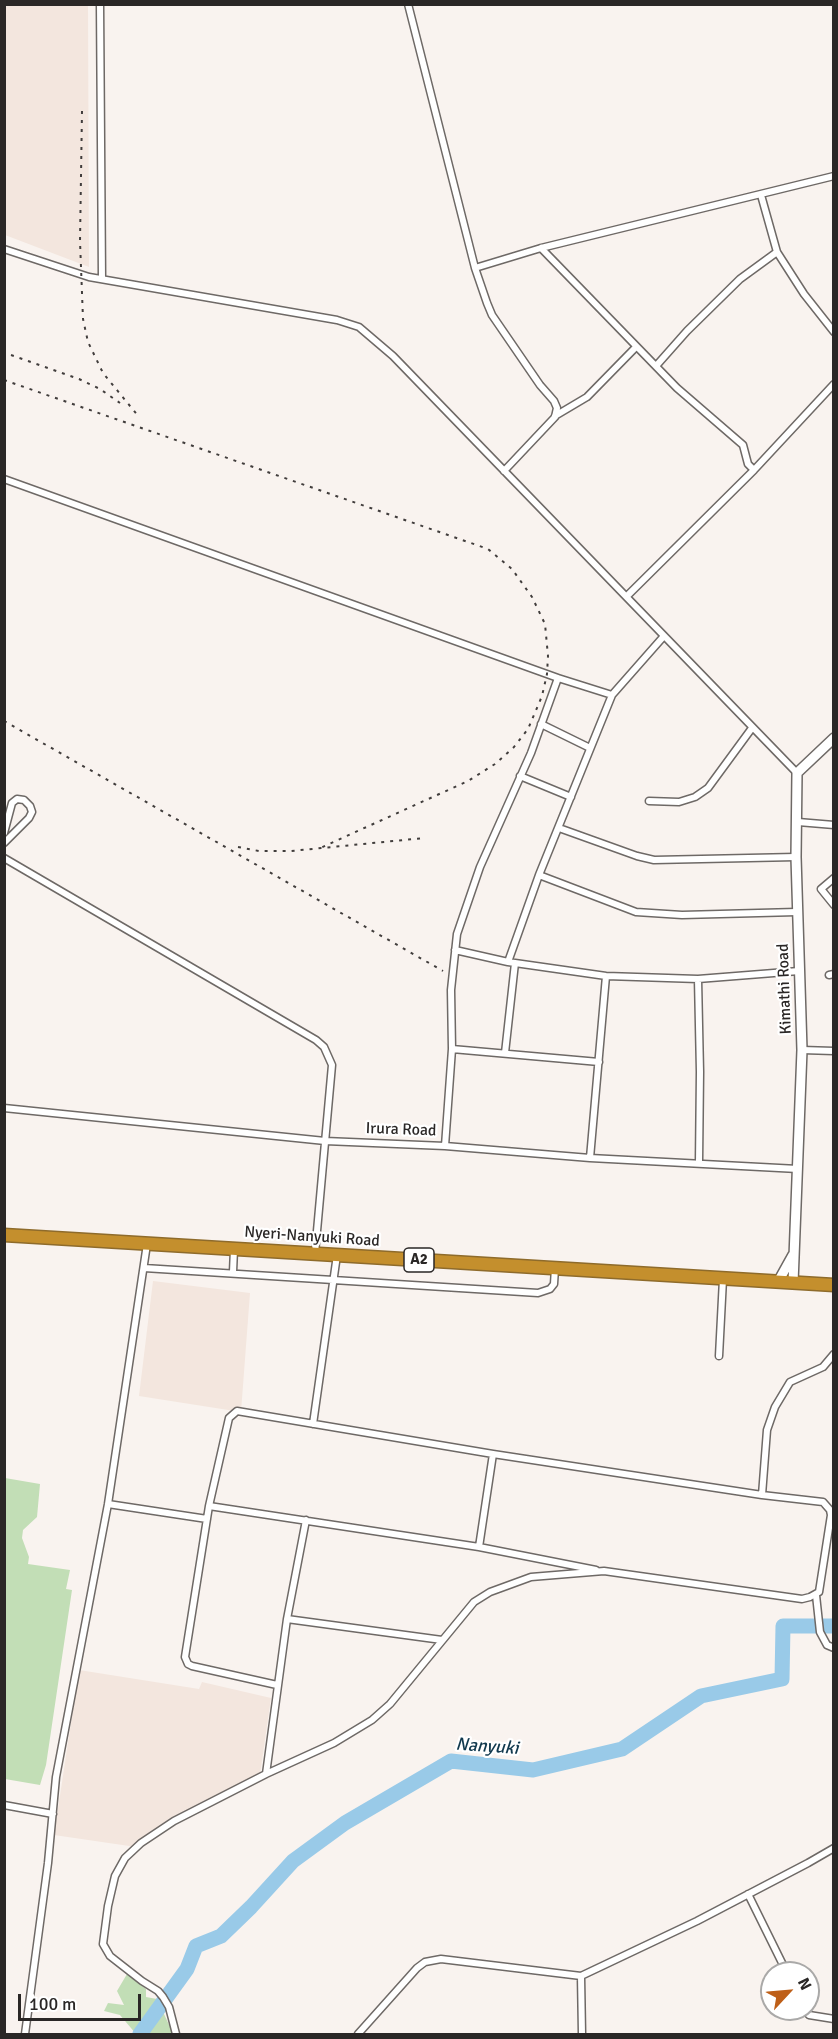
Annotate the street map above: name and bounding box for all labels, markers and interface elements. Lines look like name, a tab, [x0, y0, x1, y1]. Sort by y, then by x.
street label: Kimathi Road	[774, 943, 796, 1035]
street label: Irura Road	[365, 1119, 437, 1141]
street label: Nyeri-Nanyuki Road	[244, 1223, 380, 1251]
road number: A2	[404, 1248, 434, 1272]
water label: Nanyuki	[455, 1734, 519, 1760]
north arrow	[760, 1961, 820, 2021]
text: N	[793, 1975, 816, 1993]
scale bar	[21, 1982, 144, 2020]
text: 100 m	[29, 1993, 76, 2015]

